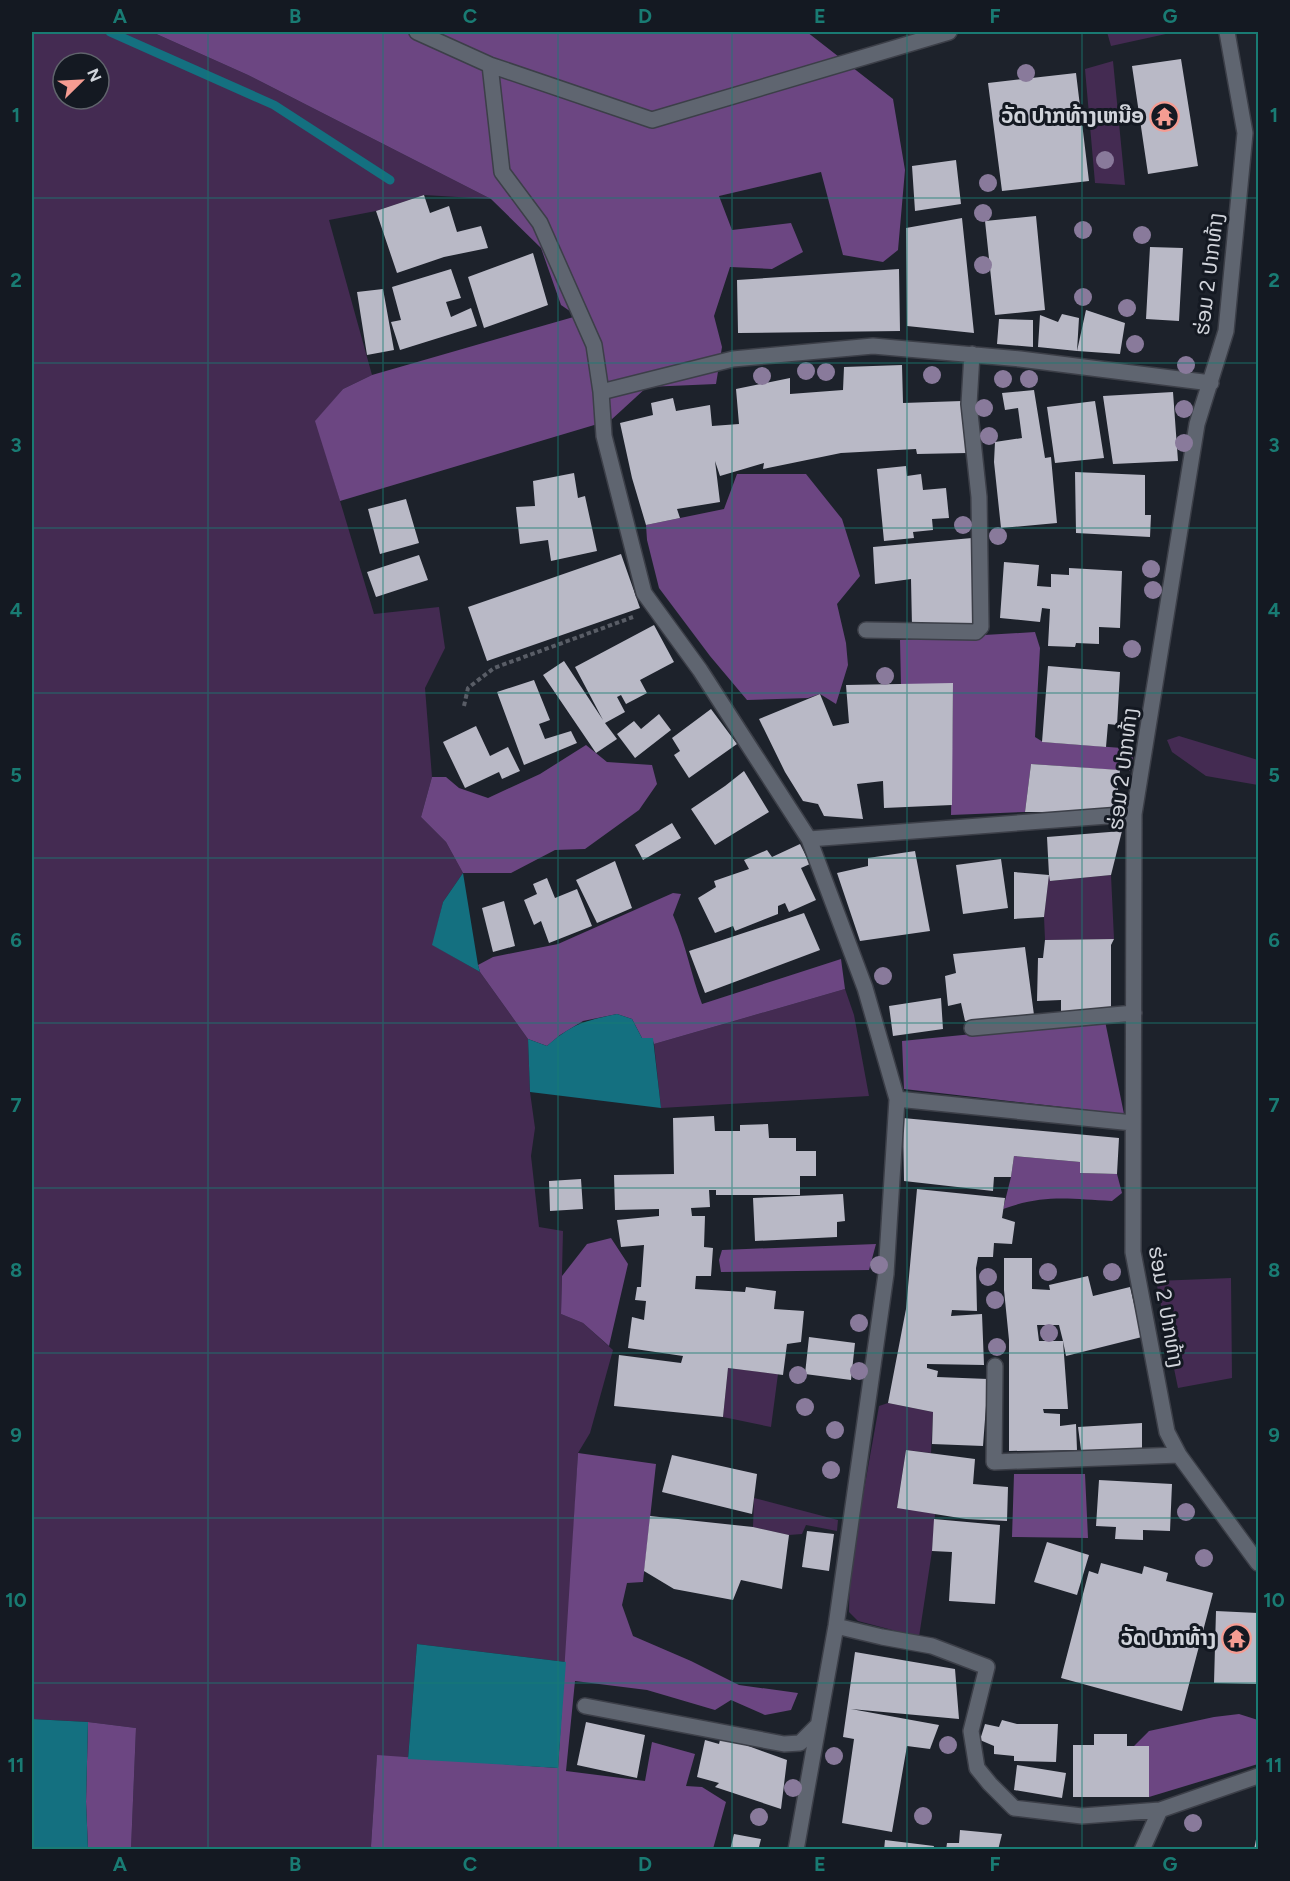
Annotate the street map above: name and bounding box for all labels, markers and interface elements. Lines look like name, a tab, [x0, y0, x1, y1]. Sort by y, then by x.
text: A	[113, 4, 128, 28]
text: B	[289, 4, 301, 28]
text: C	[463, 4, 477, 28]
text: D	[638, 4, 652, 28]
text: E	[814, 4, 826, 28]
text: F	[989, 4, 1001, 28]
text: G	[1163, 4, 1178, 28]
north arrow	[51, 51, 111, 111]
text: N	[83, 66, 105, 85]
temple icon: ວັດ ປາກທ້າງເຫນືອ	[1149, 100, 1181, 132]
text: 1	[12, 103, 20, 127]
place label: ວັດ ປາກທ້າງເຫນືອ	[1001, 103, 1144, 128]
text: 1	[1270, 103, 1278, 127]
street label: ຮ່ອມ 2 ປາກທ້າງ	[1189, 211, 1228, 337]
text: 2	[10, 268, 22, 292]
text: 2	[1268, 268, 1280, 292]
text: 3	[10, 433, 22, 457]
text: 3	[1268, 433, 1280, 457]
text: 4	[10, 598, 23, 622]
text: 4	[1268, 598, 1281, 622]
street label: ຮ່ອມ 2 ປາກທ້າງ	[1103, 706, 1142, 832]
text: 5	[10, 763, 22, 787]
text: 5	[1268, 763, 1280, 787]
text: 6	[10, 928, 22, 952]
text: 6	[1268, 928, 1280, 952]
text: 7	[10, 1093, 22, 1117]
text: 7	[1268, 1093, 1280, 1117]
street label: ຮ່ອມ 2 ປາກທ້າງ	[1143, 1244, 1190, 1370]
text: 8	[10, 1258, 22, 1282]
text: 8	[1268, 1258, 1280, 1282]
text: 9	[10, 1423, 22, 1447]
text: 9	[1268, 1423, 1280, 1447]
text: 10	[5, 1588, 27, 1612]
text: 10	[1263, 1588, 1285, 1612]
temple icon: ວັດ ປາກທ້າງ	[1221, 1622, 1253, 1654]
place label: ວັດ ປາກທ້າງ	[1121, 1625, 1216, 1650]
text: 11	[8, 1753, 24, 1777]
text: 11	[1266, 1753, 1282, 1777]
text: A	[113, 1852, 128, 1876]
text: B	[289, 1852, 301, 1876]
text: C	[463, 1852, 477, 1876]
text: D	[638, 1852, 652, 1876]
text: E	[814, 1852, 826, 1876]
text: F	[989, 1852, 1001, 1876]
text: G	[1163, 1852, 1178, 1876]

